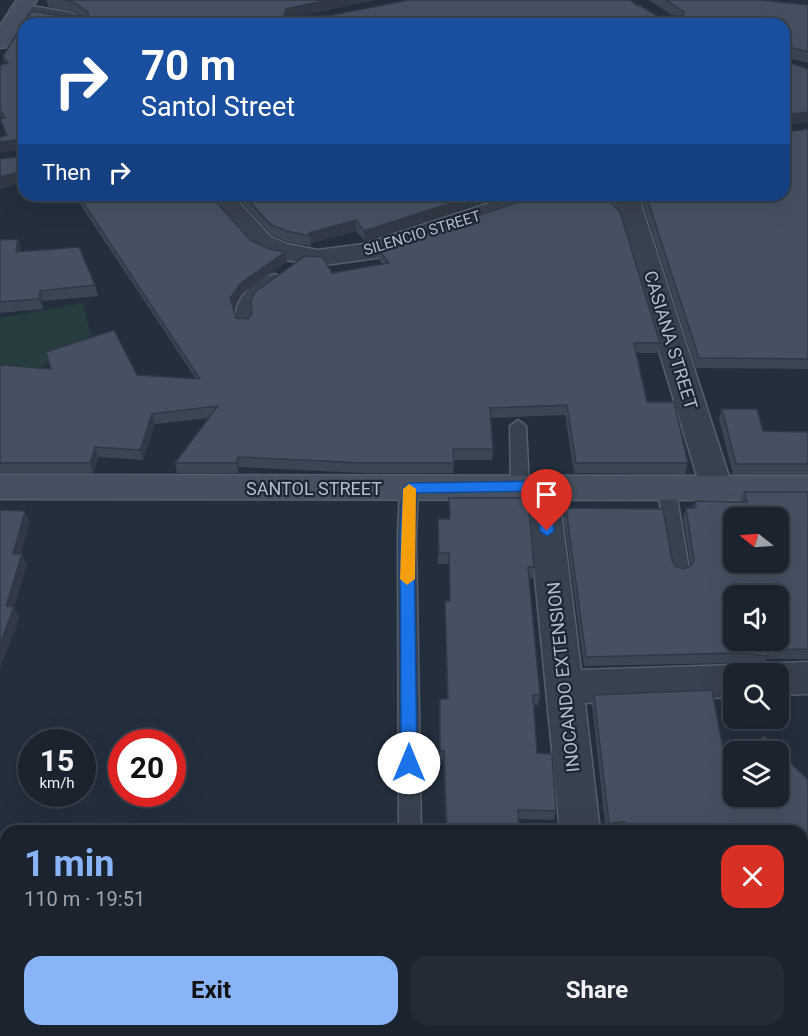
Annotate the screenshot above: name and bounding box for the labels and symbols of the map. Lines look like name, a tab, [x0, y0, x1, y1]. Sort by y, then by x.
street label: SILENCIO STREET	[361, 207, 483, 259]
street label: CASIANA STREET	[640, 268, 702, 412]
pin	[521, 469, 572, 531]
street label: SANTOL STREET	[246, 478, 382, 499]
north arrow	[723, 507, 789, 573]
street label: INOCANDO EXTENSION	[543, 581, 583, 773]
speed limit sign: 20	[108, 729, 186, 807]
position arrow	[377, 731, 441, 795]

